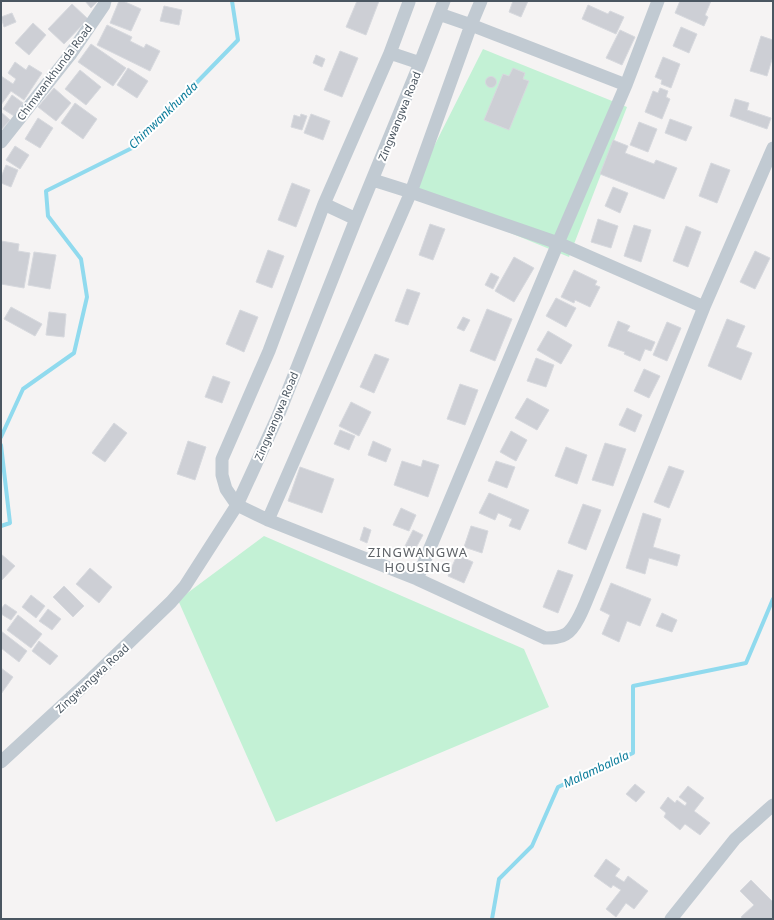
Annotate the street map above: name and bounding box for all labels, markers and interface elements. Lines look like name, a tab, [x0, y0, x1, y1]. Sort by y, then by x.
street label: Chimwankhunda Road	[13, 21, 95, 123]
street label: Zingwangwa Road	[374, 69, 424, 163]
water label: Chimwankhunda	[125, 77, 202, 153]
street label: Zingwangwa Road	[250, 369, 302, 463]
district label: ZINGWANGWA HOUSING	[368, 543, 468, 576]
street label: Zingwangwa Road	[52, 640, 132, 716]
water label: Malambalala	[560, 746, 632, 792]

